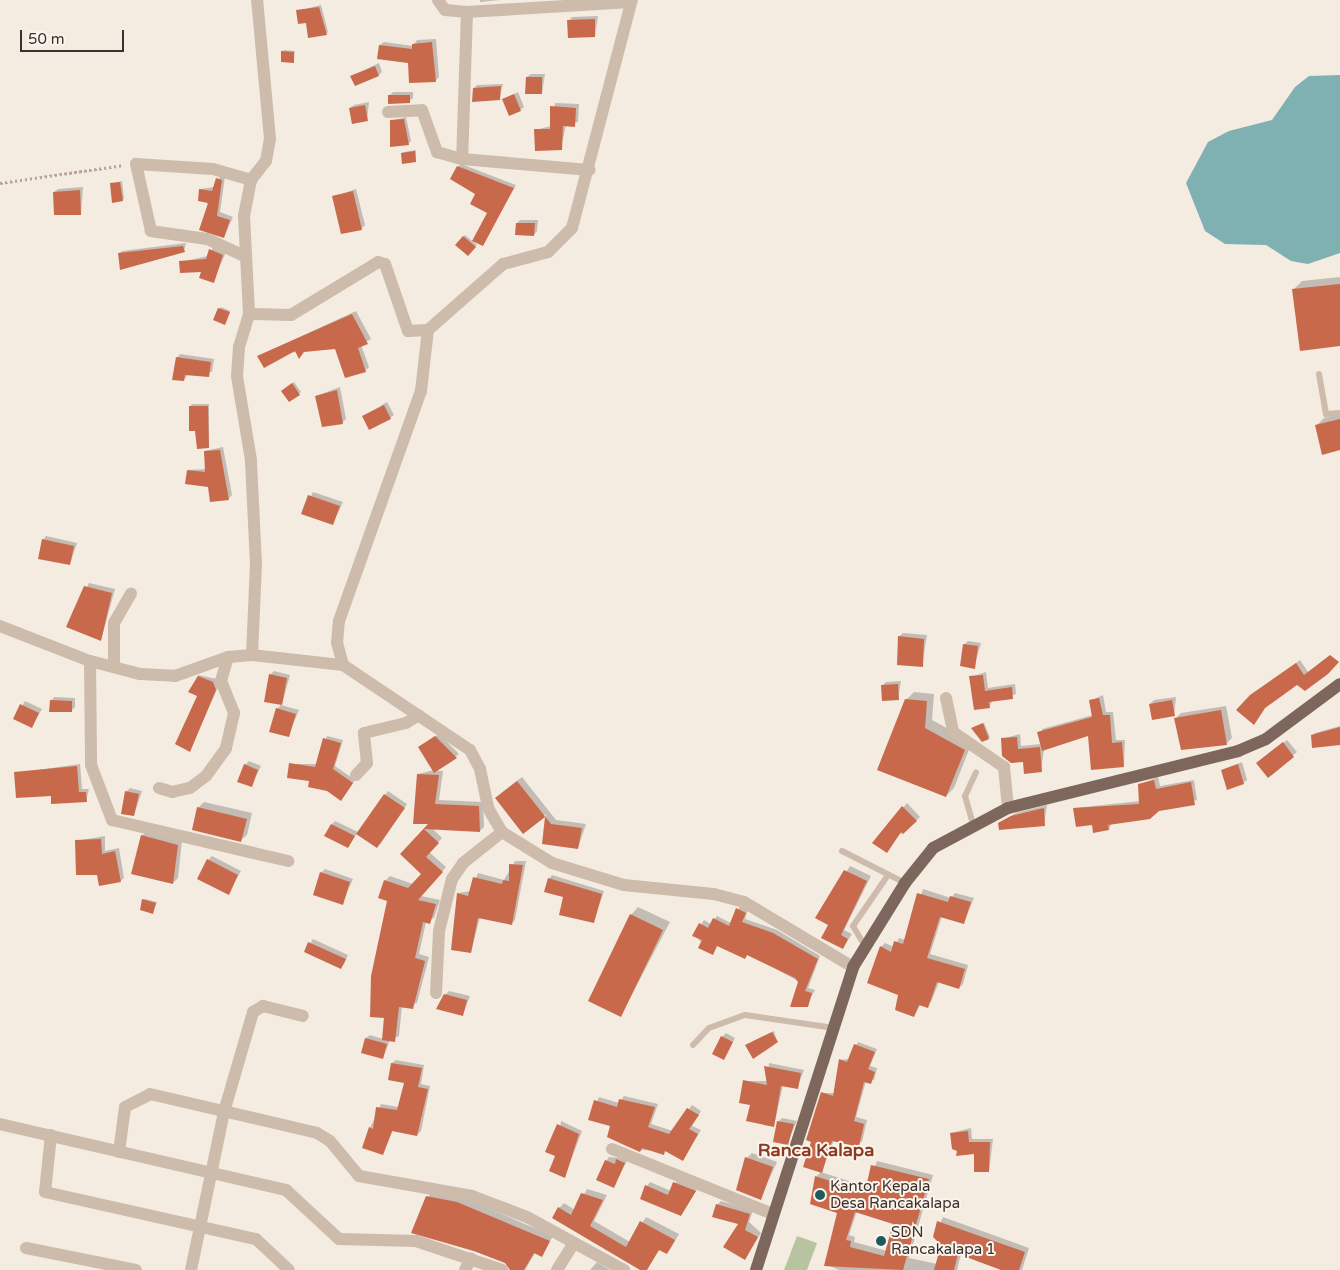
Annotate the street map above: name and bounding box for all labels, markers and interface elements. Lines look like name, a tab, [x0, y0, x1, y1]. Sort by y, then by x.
scale bar	[22, 20, 126, 52]
text: 50 m	[28, 30, 65, 48]
district label: Ranca Kalapa	[758, 1139, 874, 1161]
place label: Kantor Kepala Desa Rancakalapa	[830, 1177, 960, 1212]
marker: Kantor Kepala Desa Rancakalapa	[814, 1189, 826, 1201]
place label: SDN Rancakalapa 1	[891, 1223, 996, 1258]
marker: SDN Rancakalapa 1	[875, 1235, 887, 1247]

